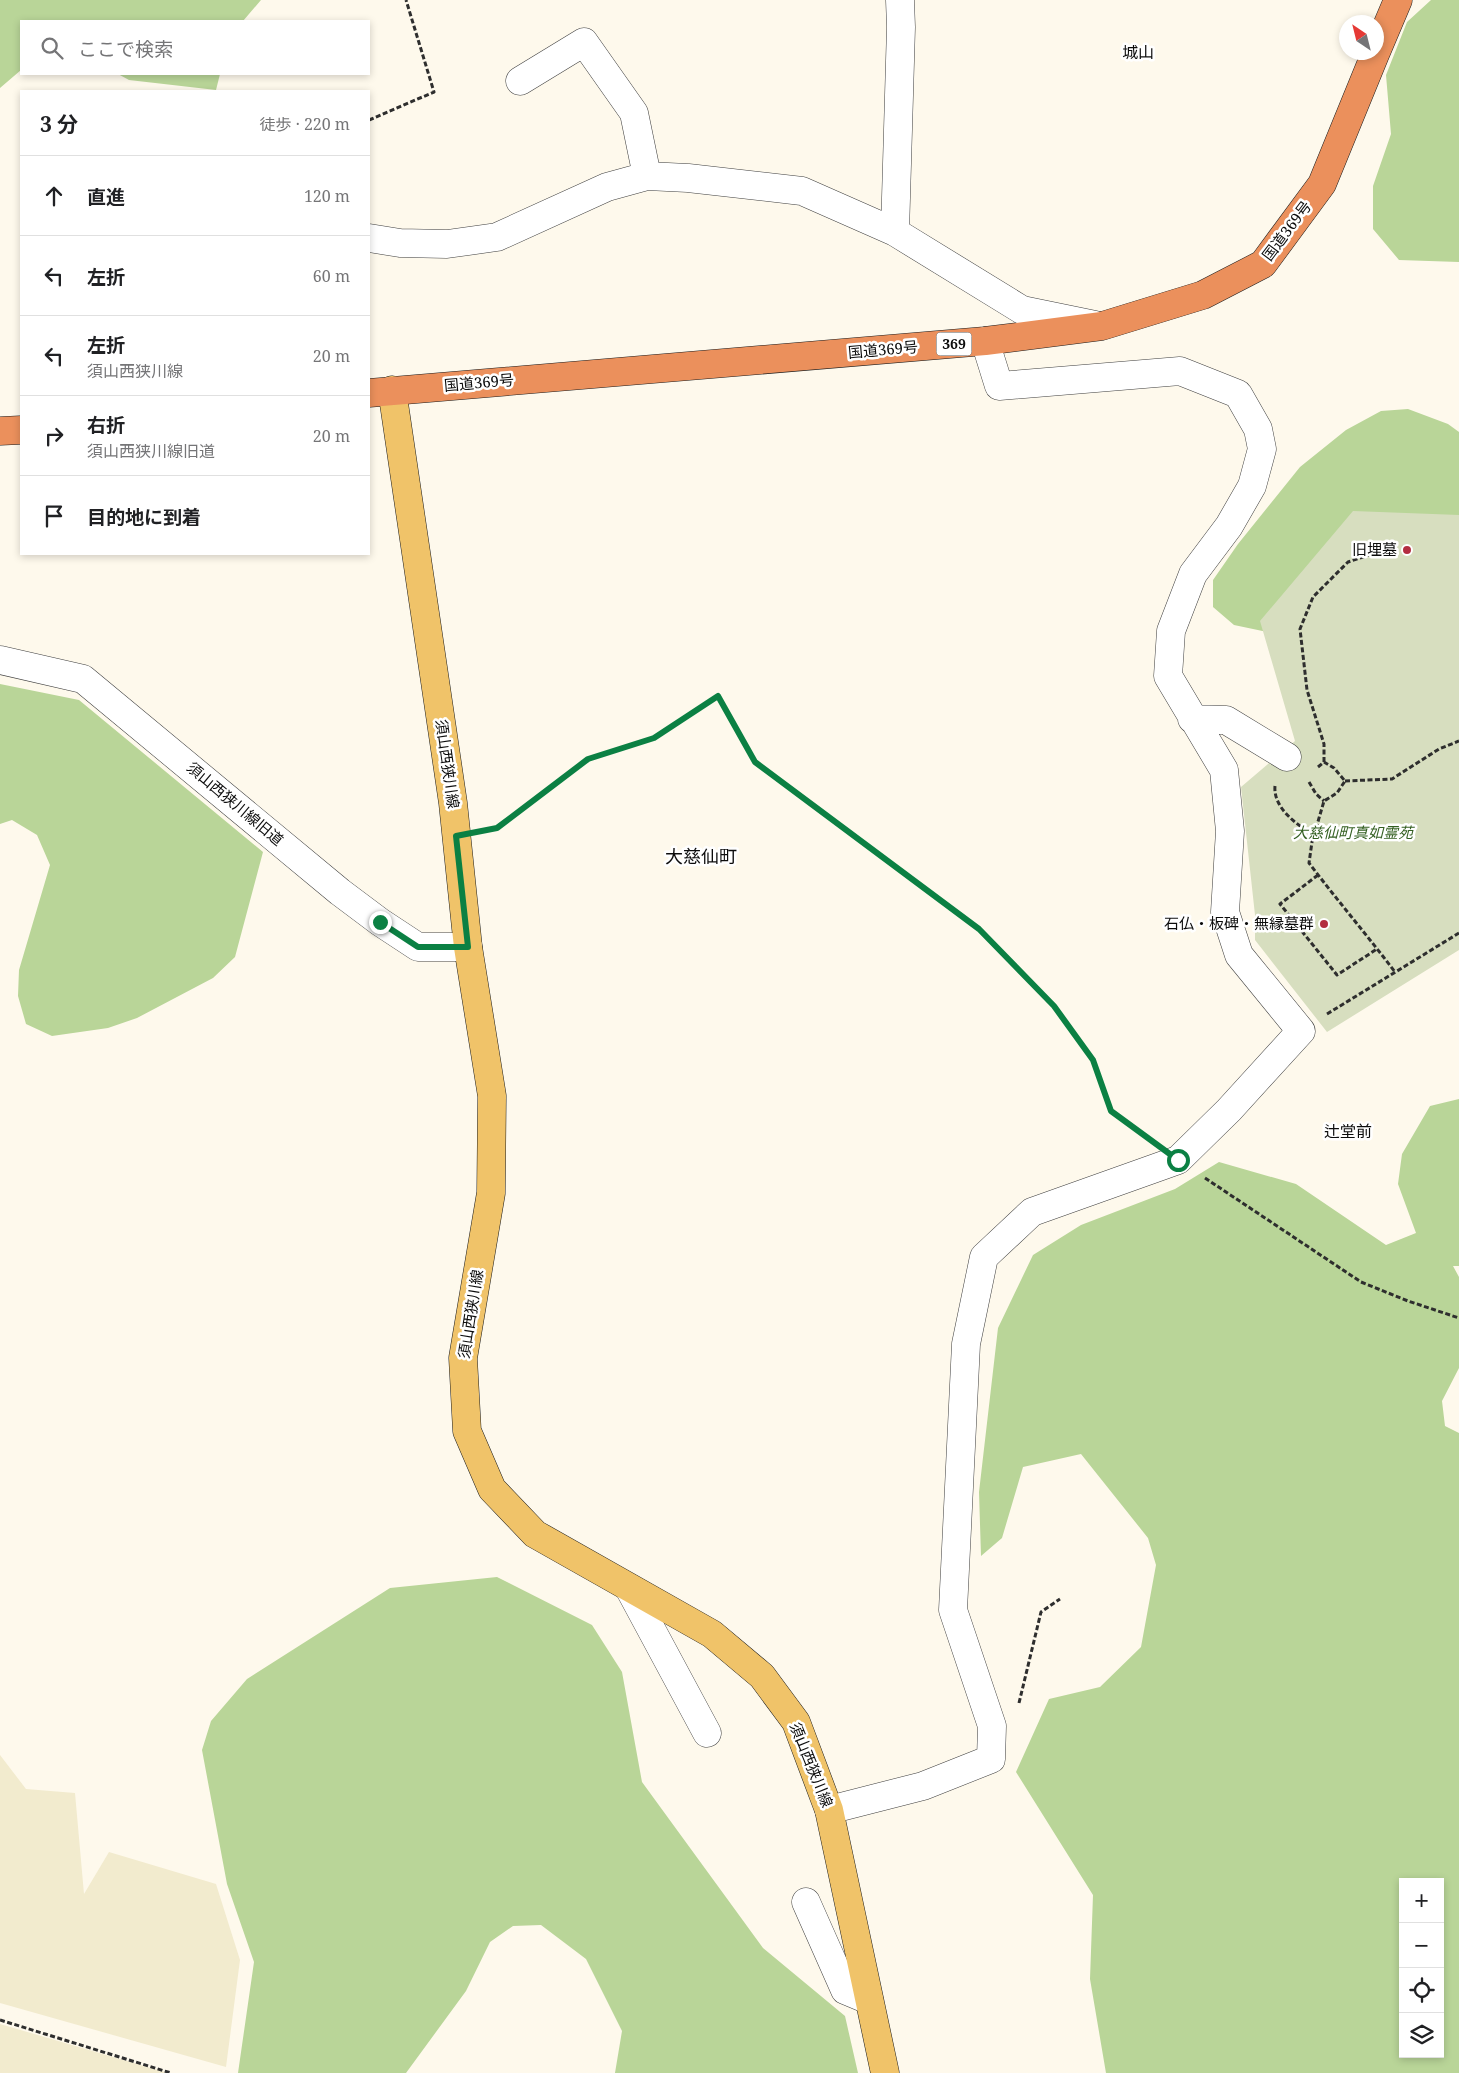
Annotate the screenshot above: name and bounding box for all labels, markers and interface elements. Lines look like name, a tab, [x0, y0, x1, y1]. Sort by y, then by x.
north arrow	[1339, 15, 1384, 60]
search box	[20, 20, 370, 75]
icon: search	[38, 34, 66, 62]
text: ここで検索	[78, 36, 173, 62]
district label: 城山	[1122, 41, 1154, 63]
text: 3 分	[40, 110, 78, 138]
text: 徒歩 · 220 m	[260, 113, 350, 135]
icon: ahead	[40, 182, 68, 210]
text: 直進	[87, 184, 125, 210]
text: 120 m	[304, 185, 350, 207]
street label: 国道369号	[1257, 196, 1315, 264]
icon: left	[40, 262, 68, 290]
text: 左折	[87, 264, 125, 290]
text: 60 m	[313, 265, 350, 287]
text: 左折	[87, 332, 125, 358]
road number: 369	[936, 332, 972, 356]
street label: 国道369号	[847, 336, 919, 362]
icon: left	[40, 342, 68, 370]
text: 20 m	[313, 345, 350, 367]
text: 須山西狭川線	[87, 360, 183, 382]
street label: 国道369号	[443, 369, 515, 395]
text: 右折	[87, 412, 125, 438]
icon: right	[40, 422, 68, 450]
text: 20 m	[313, 425, 350, 447]
text: 須山西狭川線旧道	[87, 440, 215, 462]
icon: arrive	[40, 502, 68, 530]
text: 目的地に到着	[87, 504, 201, 530]
place label: 旧埋墓	[1352, 539, 1397, 559]
marker: 旧埋墓	[1401, 544, 1413, 556]
street label: 須山西狭川線	[432, 718, 464, 810]
street label: 須山西狭川線旧道	[183, 757, 288, 849]
park label: 大慈仙町真如霊苑	[1293, 822, 1415, 842]
district label: 大慈仙町	[665, 844, 737, 868]
route end	[369, 911, 392, 934]
place label: 石仏・板碑・無縁墓群	[1164, 913, 1314, 933]
marker: 石仏・板碑・無縁墓群	[1318, 918, 1330, 930]
district label: 辻堂前	[1324, 1120, 1372, 1142]
route start	[1167, 1149, 1190, 1172]
street label: 須山西狭川線	[453, 1268, 487, 1360]
street label: 須山西狭川線	[786, 1719, 838, 1810]
map controls	[1399, 1878, 1444, 2058]
button: +	[1399, 1878, 1444, 1923]
button: −	[1399, 1923, 1444, 1968]
button: locate	[1399, 1968, 1444, 2013]
button: layers	[1399, 2013, 1444, 2058]

